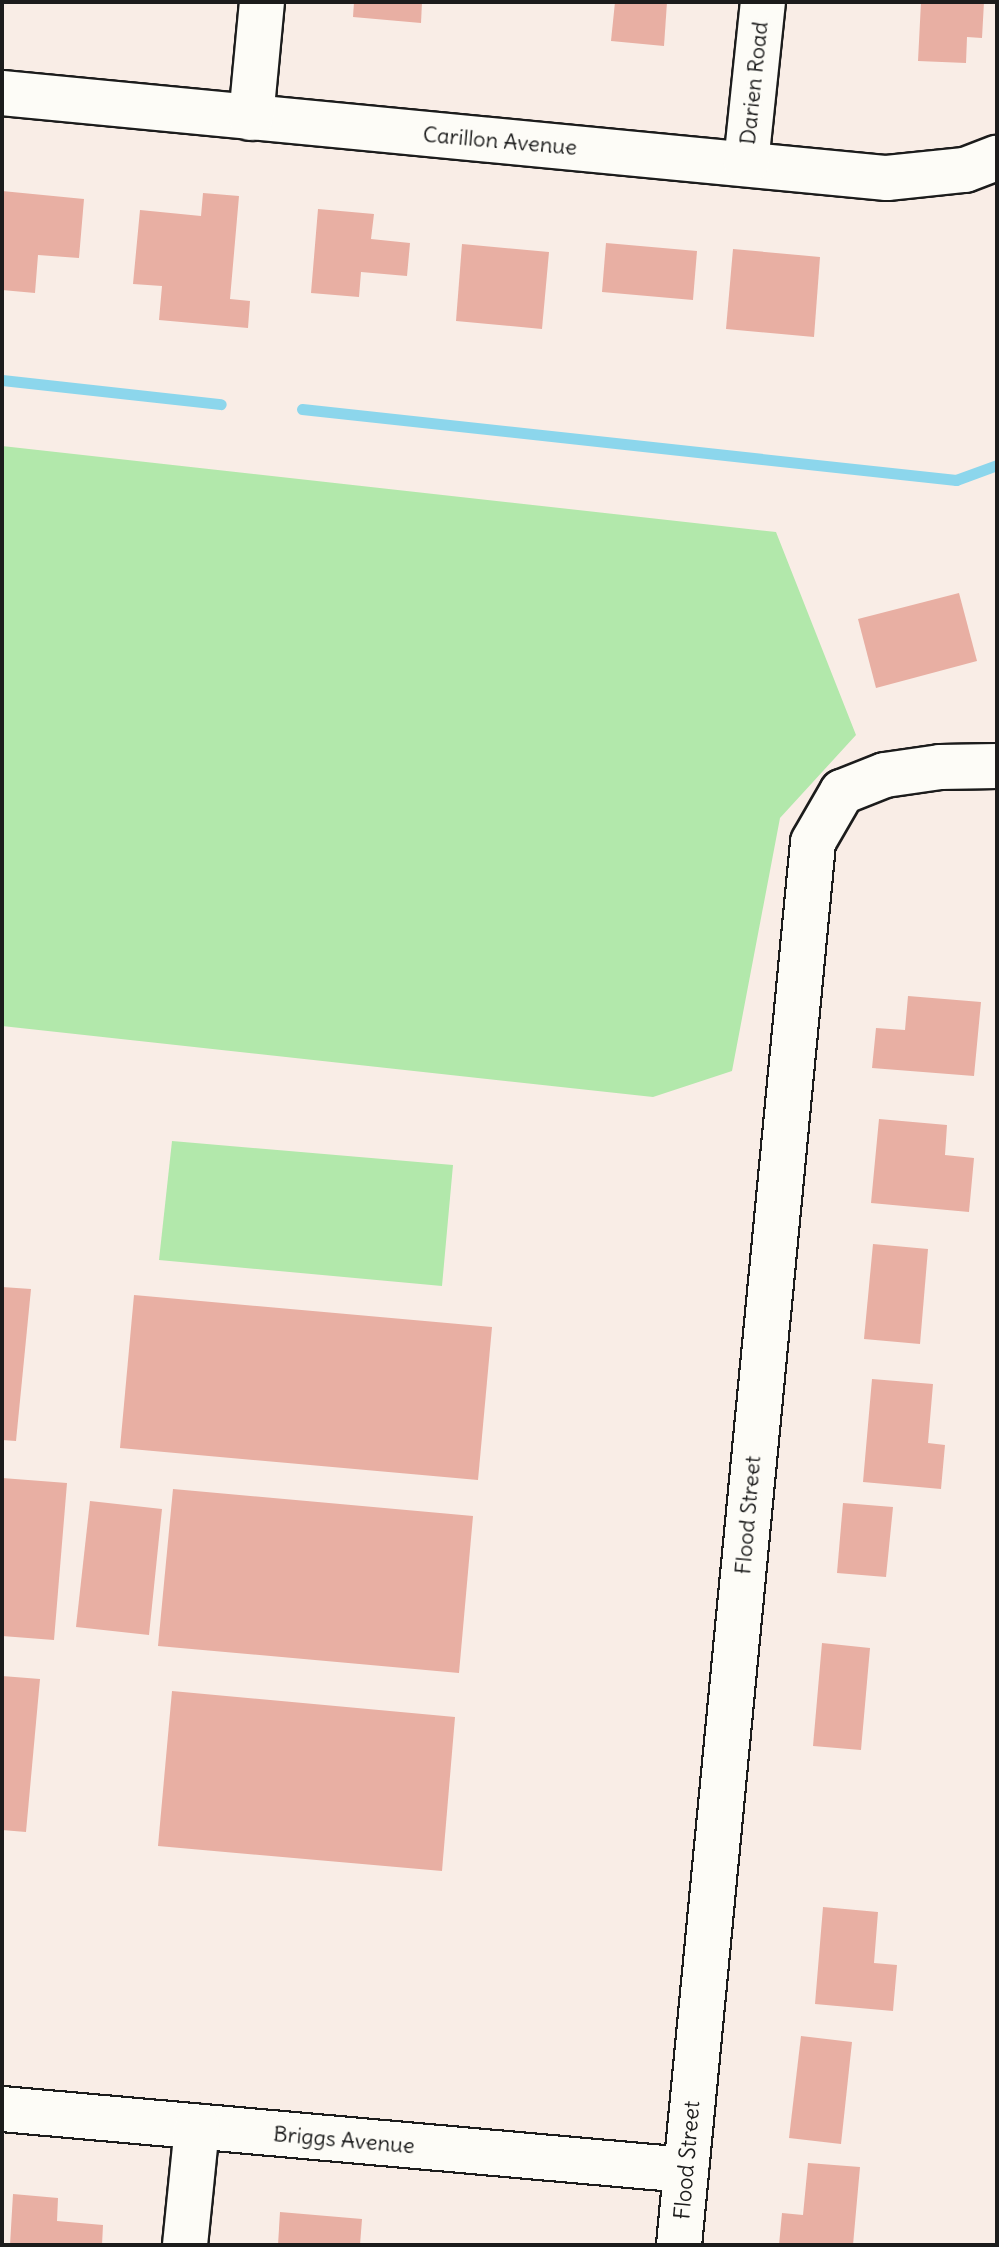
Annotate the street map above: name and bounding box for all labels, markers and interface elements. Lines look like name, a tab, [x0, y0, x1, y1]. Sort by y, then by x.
street label: Darien Road	[734, 20, 774, 146]
street label: Carillon Avenue	[422, 121, 578, 161]
street label: Flood Street	[730, 1455, 766, 1575]
street label: Flood Street	[669, 2100, 705, 2220]
street label: Briggs Avenue	[272, 2121, 416, 2159]

